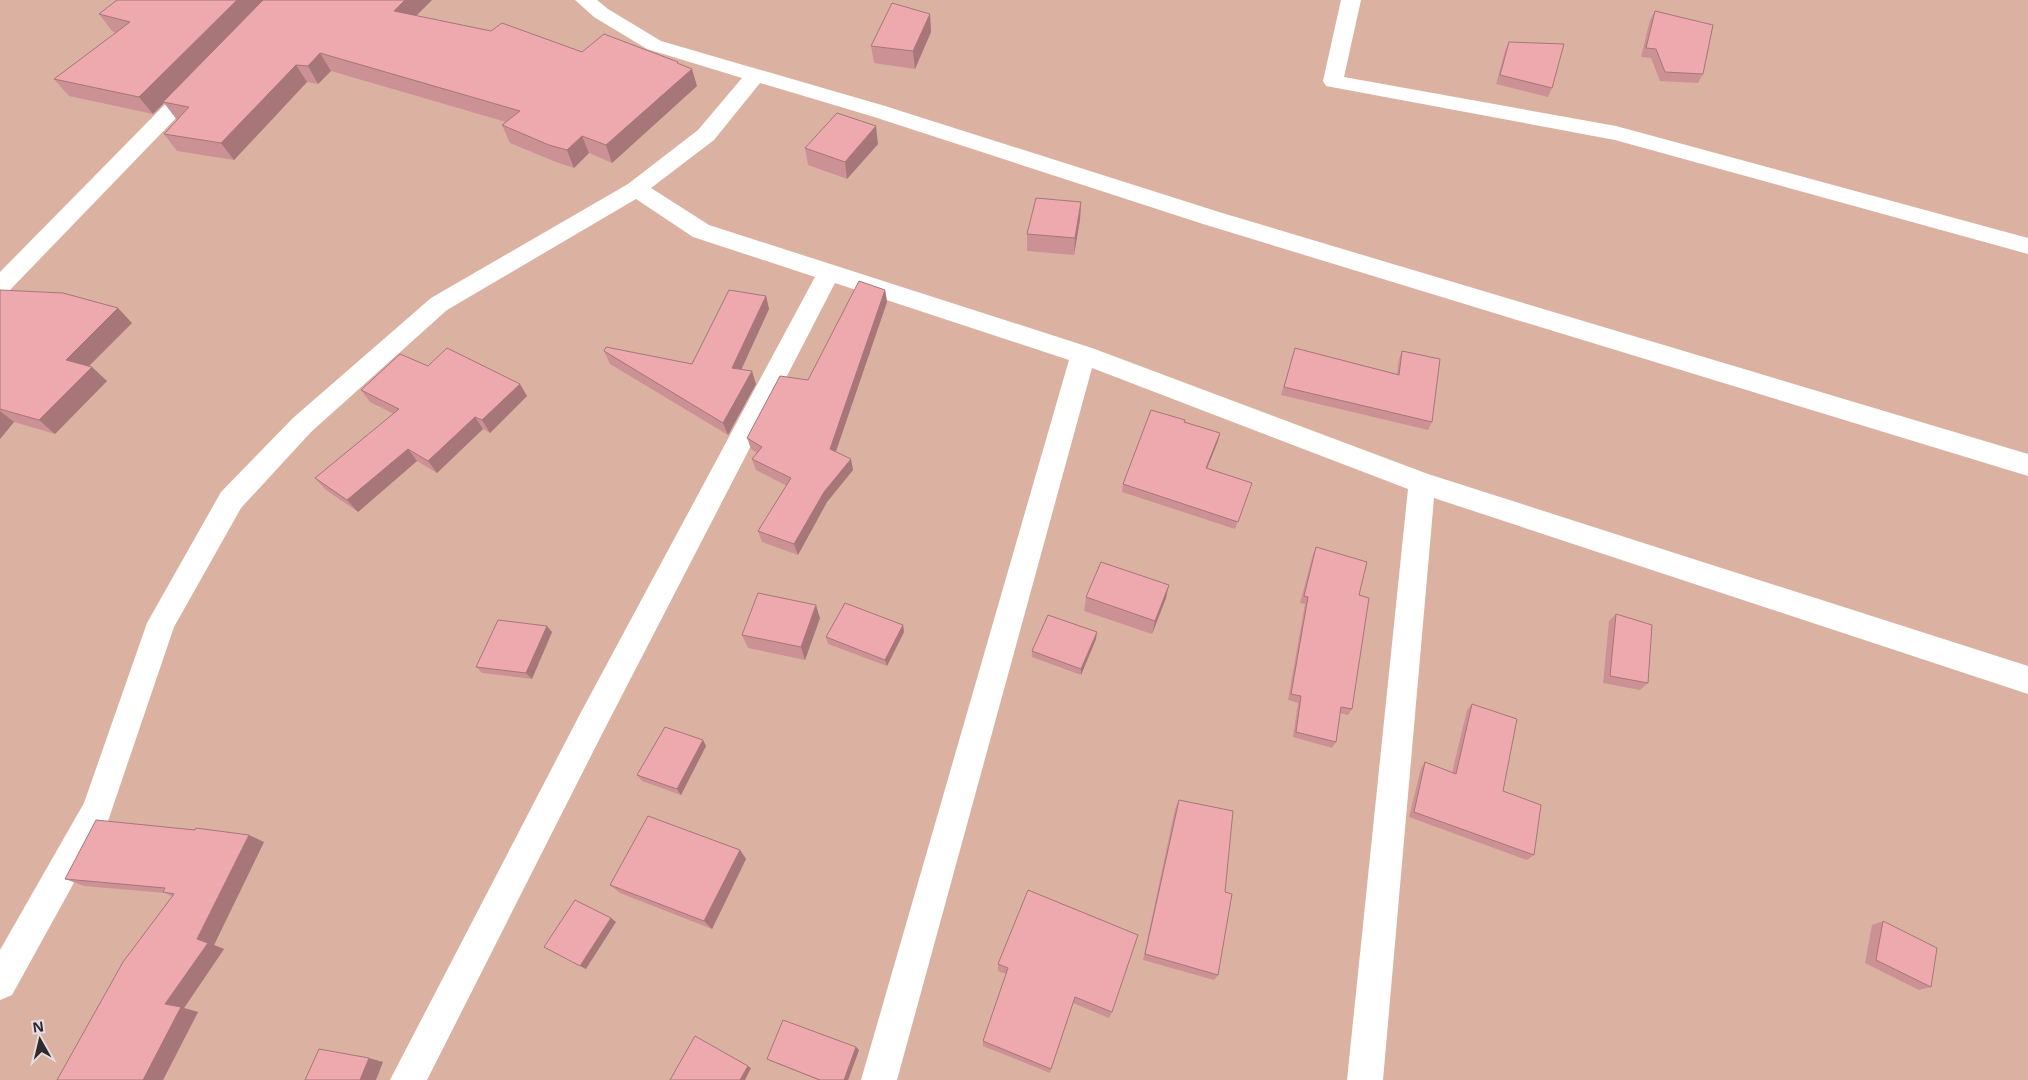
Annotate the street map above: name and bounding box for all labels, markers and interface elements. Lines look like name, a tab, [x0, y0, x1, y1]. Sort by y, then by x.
north arrow	[15, 1015, 65, 1065]
text: N	[31, 1016, 45, 1037]

